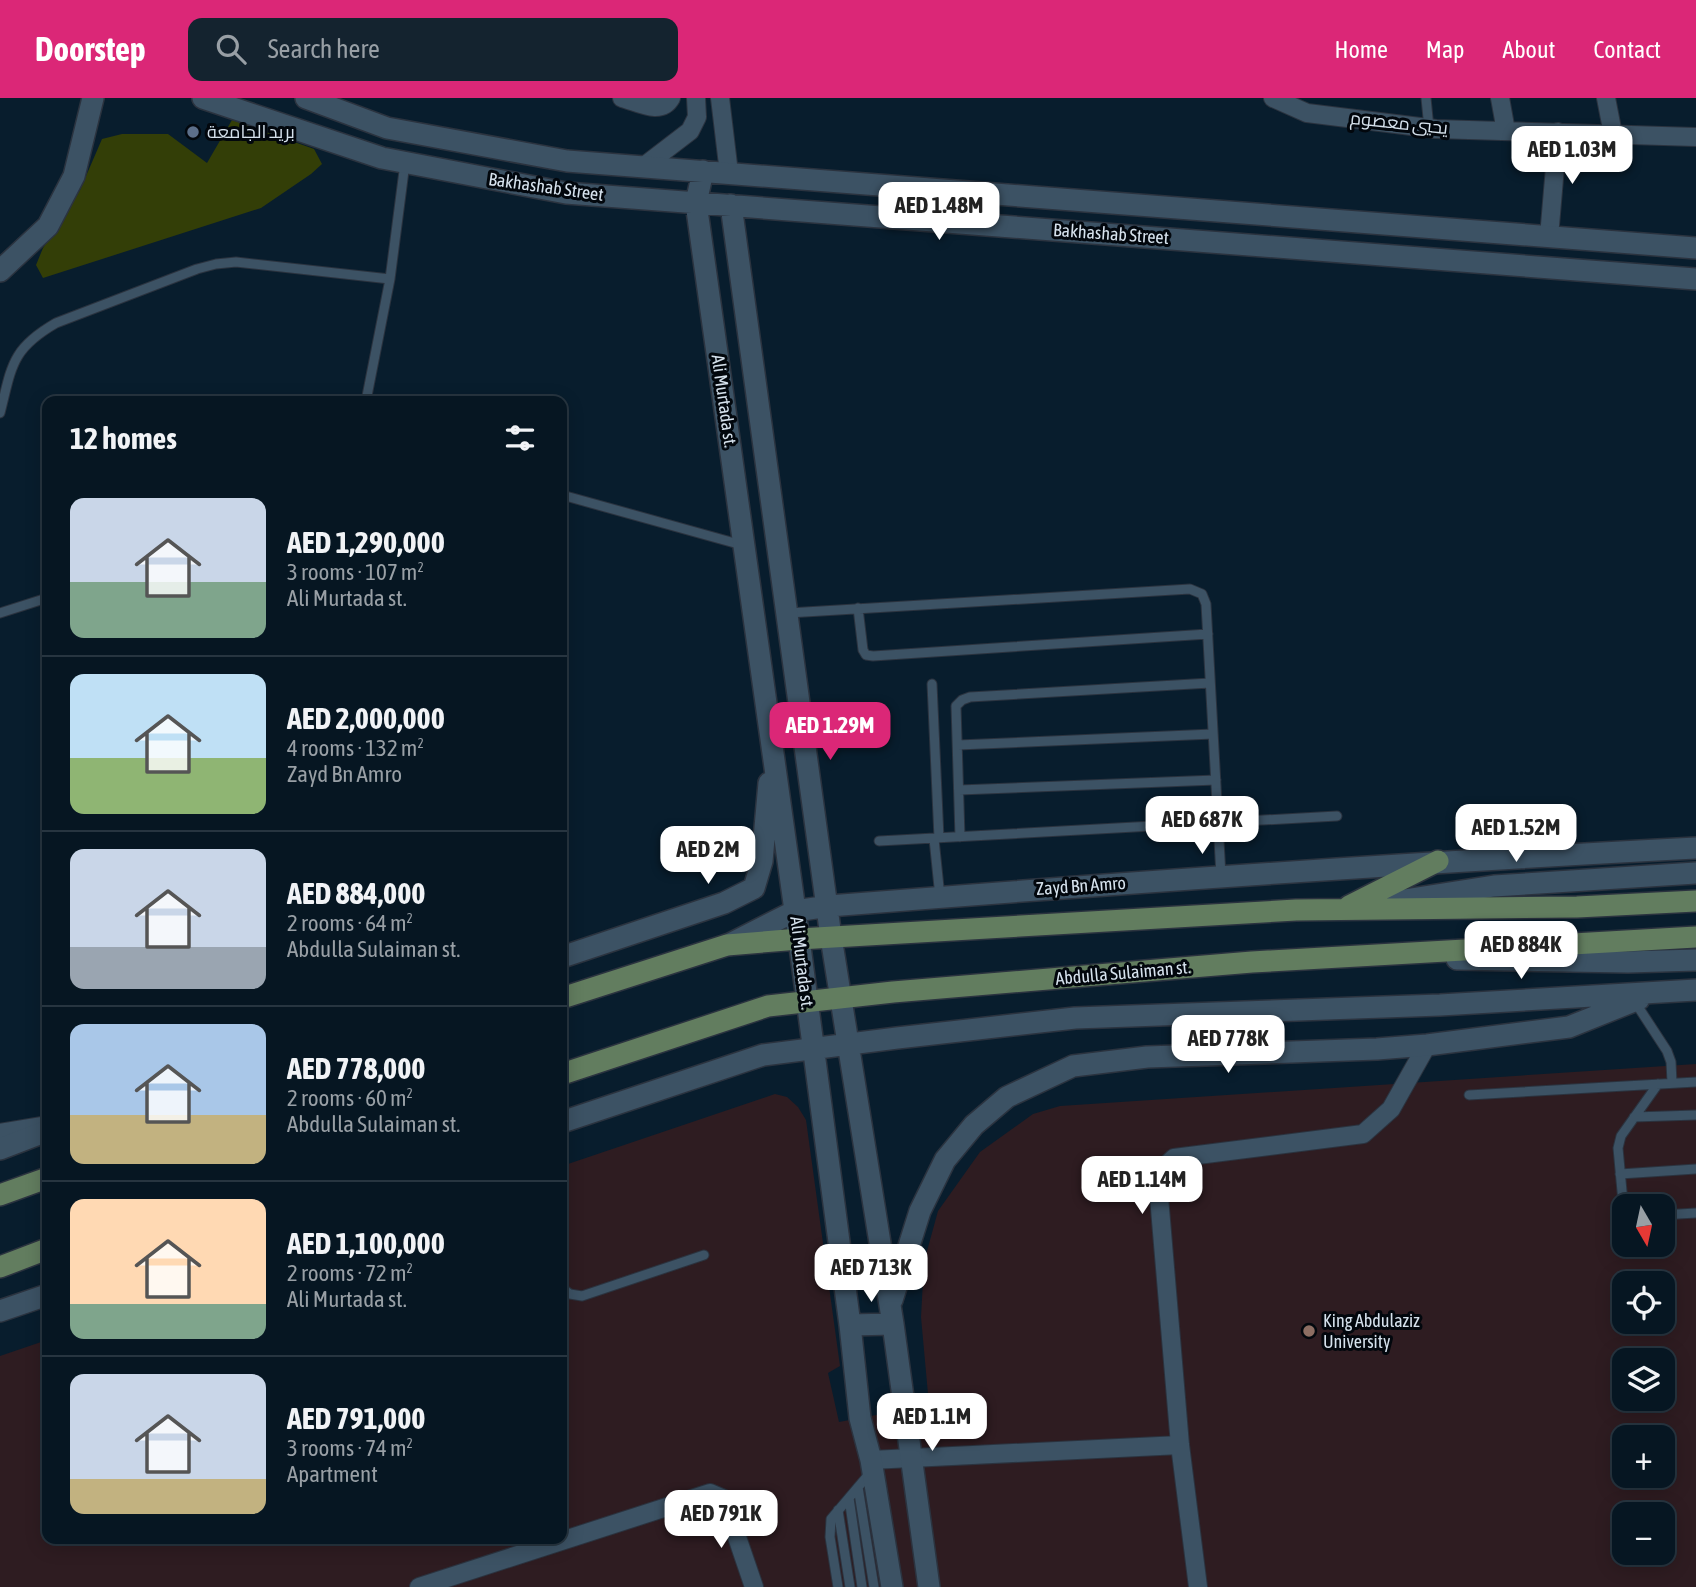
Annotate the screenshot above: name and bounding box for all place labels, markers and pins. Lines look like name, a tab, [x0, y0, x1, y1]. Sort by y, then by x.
place label: بريد الجامعة	[207, 121, 295, 143]
marker: بريد الجامعة	[185, 124, 201, 140]
pin: AED 1.03M	[1492, 126, 1652, 186]
pin: AED 1.48M	[859, 183, 1019, 242]
pin: AED 1.29M	[750, 702, 910, 762]
pin: AED 687K	[1130, 796, 1274, 856]
pin: AED 1.52M	[1436, 804, 1596, 864]
pin: AED 2M	[651, 826, 765, 886]
pin: AED 884K	[1449, 922, 1593, 981]
pin: AED 778K	[1156, 1016, 1300, 1075]
pin: AED 1.14M	[1062, 1156, 1222, 1216]
pin: AED 713K	[799, 1244, 943, 1304]
place label: King Abdulaziz University	[1323, 1310, 1420, 1352]
marker: King Abdulaziz University	[1301, 1323, 1317, 1339]
pin: AED 1.1M	[860, 1394, 1004, 1453]
pin: AED 791K	[649, 1490, 793, 1550]

